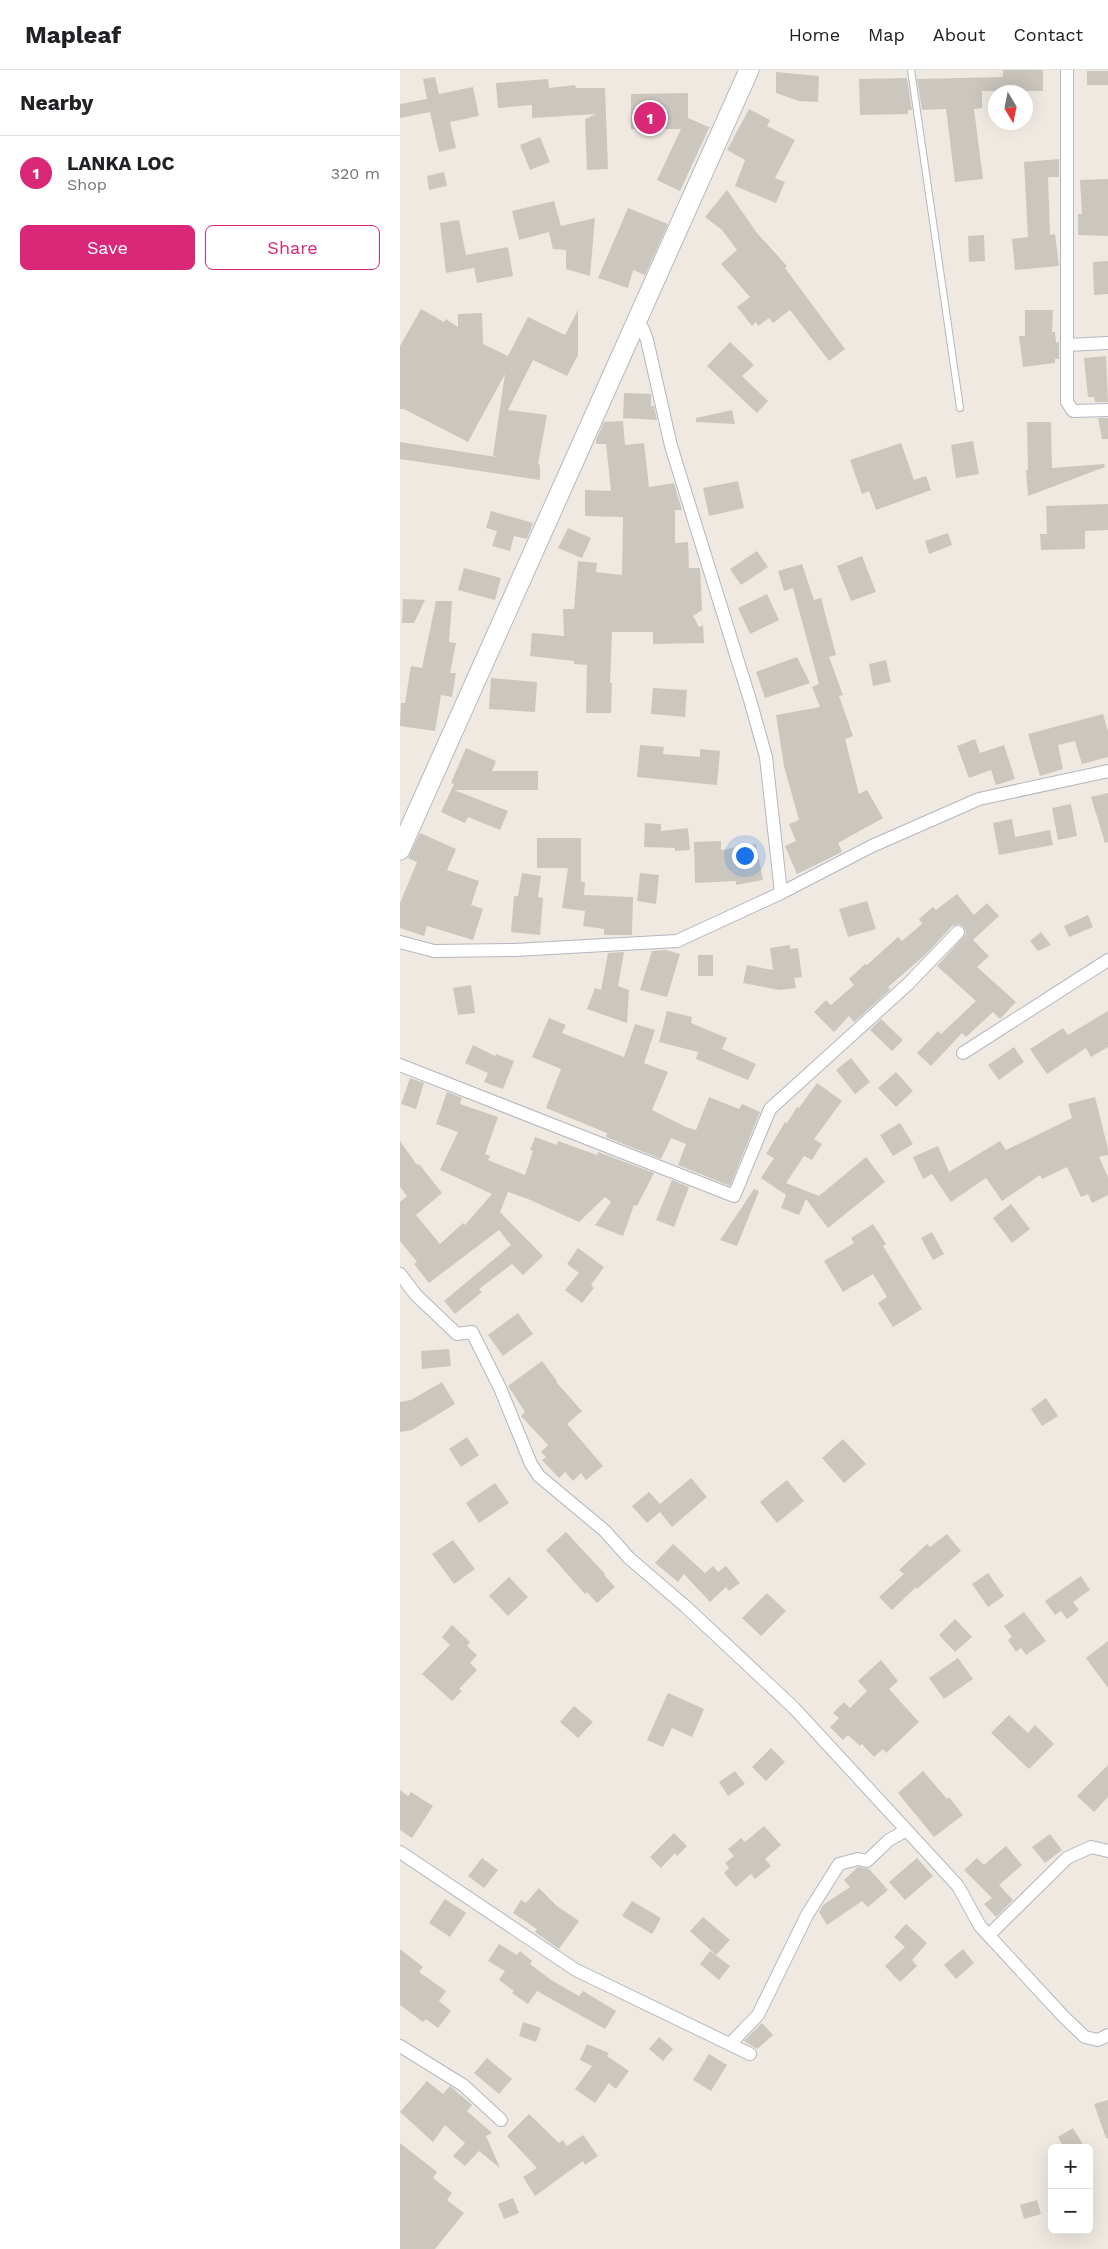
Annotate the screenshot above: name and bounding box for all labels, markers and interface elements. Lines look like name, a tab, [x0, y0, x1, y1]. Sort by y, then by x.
text: Mapleaf	[25, 21, 121, 49]
text: Home	[789, 24, 840, 45]
text: Map	[868, 24, 905, 45]
text: About	[933, 24, 985, 45]
text: Contact	[1013, 24, 1083, 45]
north arrow	[988, 85, 1033, 130]
text: Nearby	[20, 90, 93, 115]
pin: 1	[634, 99, 666, 137]
text: LANKA LOC	[67, 152, 174, 175]
text: 1	[33, 164, 39, 183]
text: 320 m	[331, 164, 380, 183]
text: Shop	[67, 175, 107, 194]
button: Save	[20, 225, 195, 270]
button: Share	[205, 225, 380, 270]
your location	[732, 843, 758, 869]
map controls	[1048, 2144, 1093, 2234]
button: +	[1048, 2144, 1093, 2189]
button: −	[1048, 2189, 1093, 2234]

